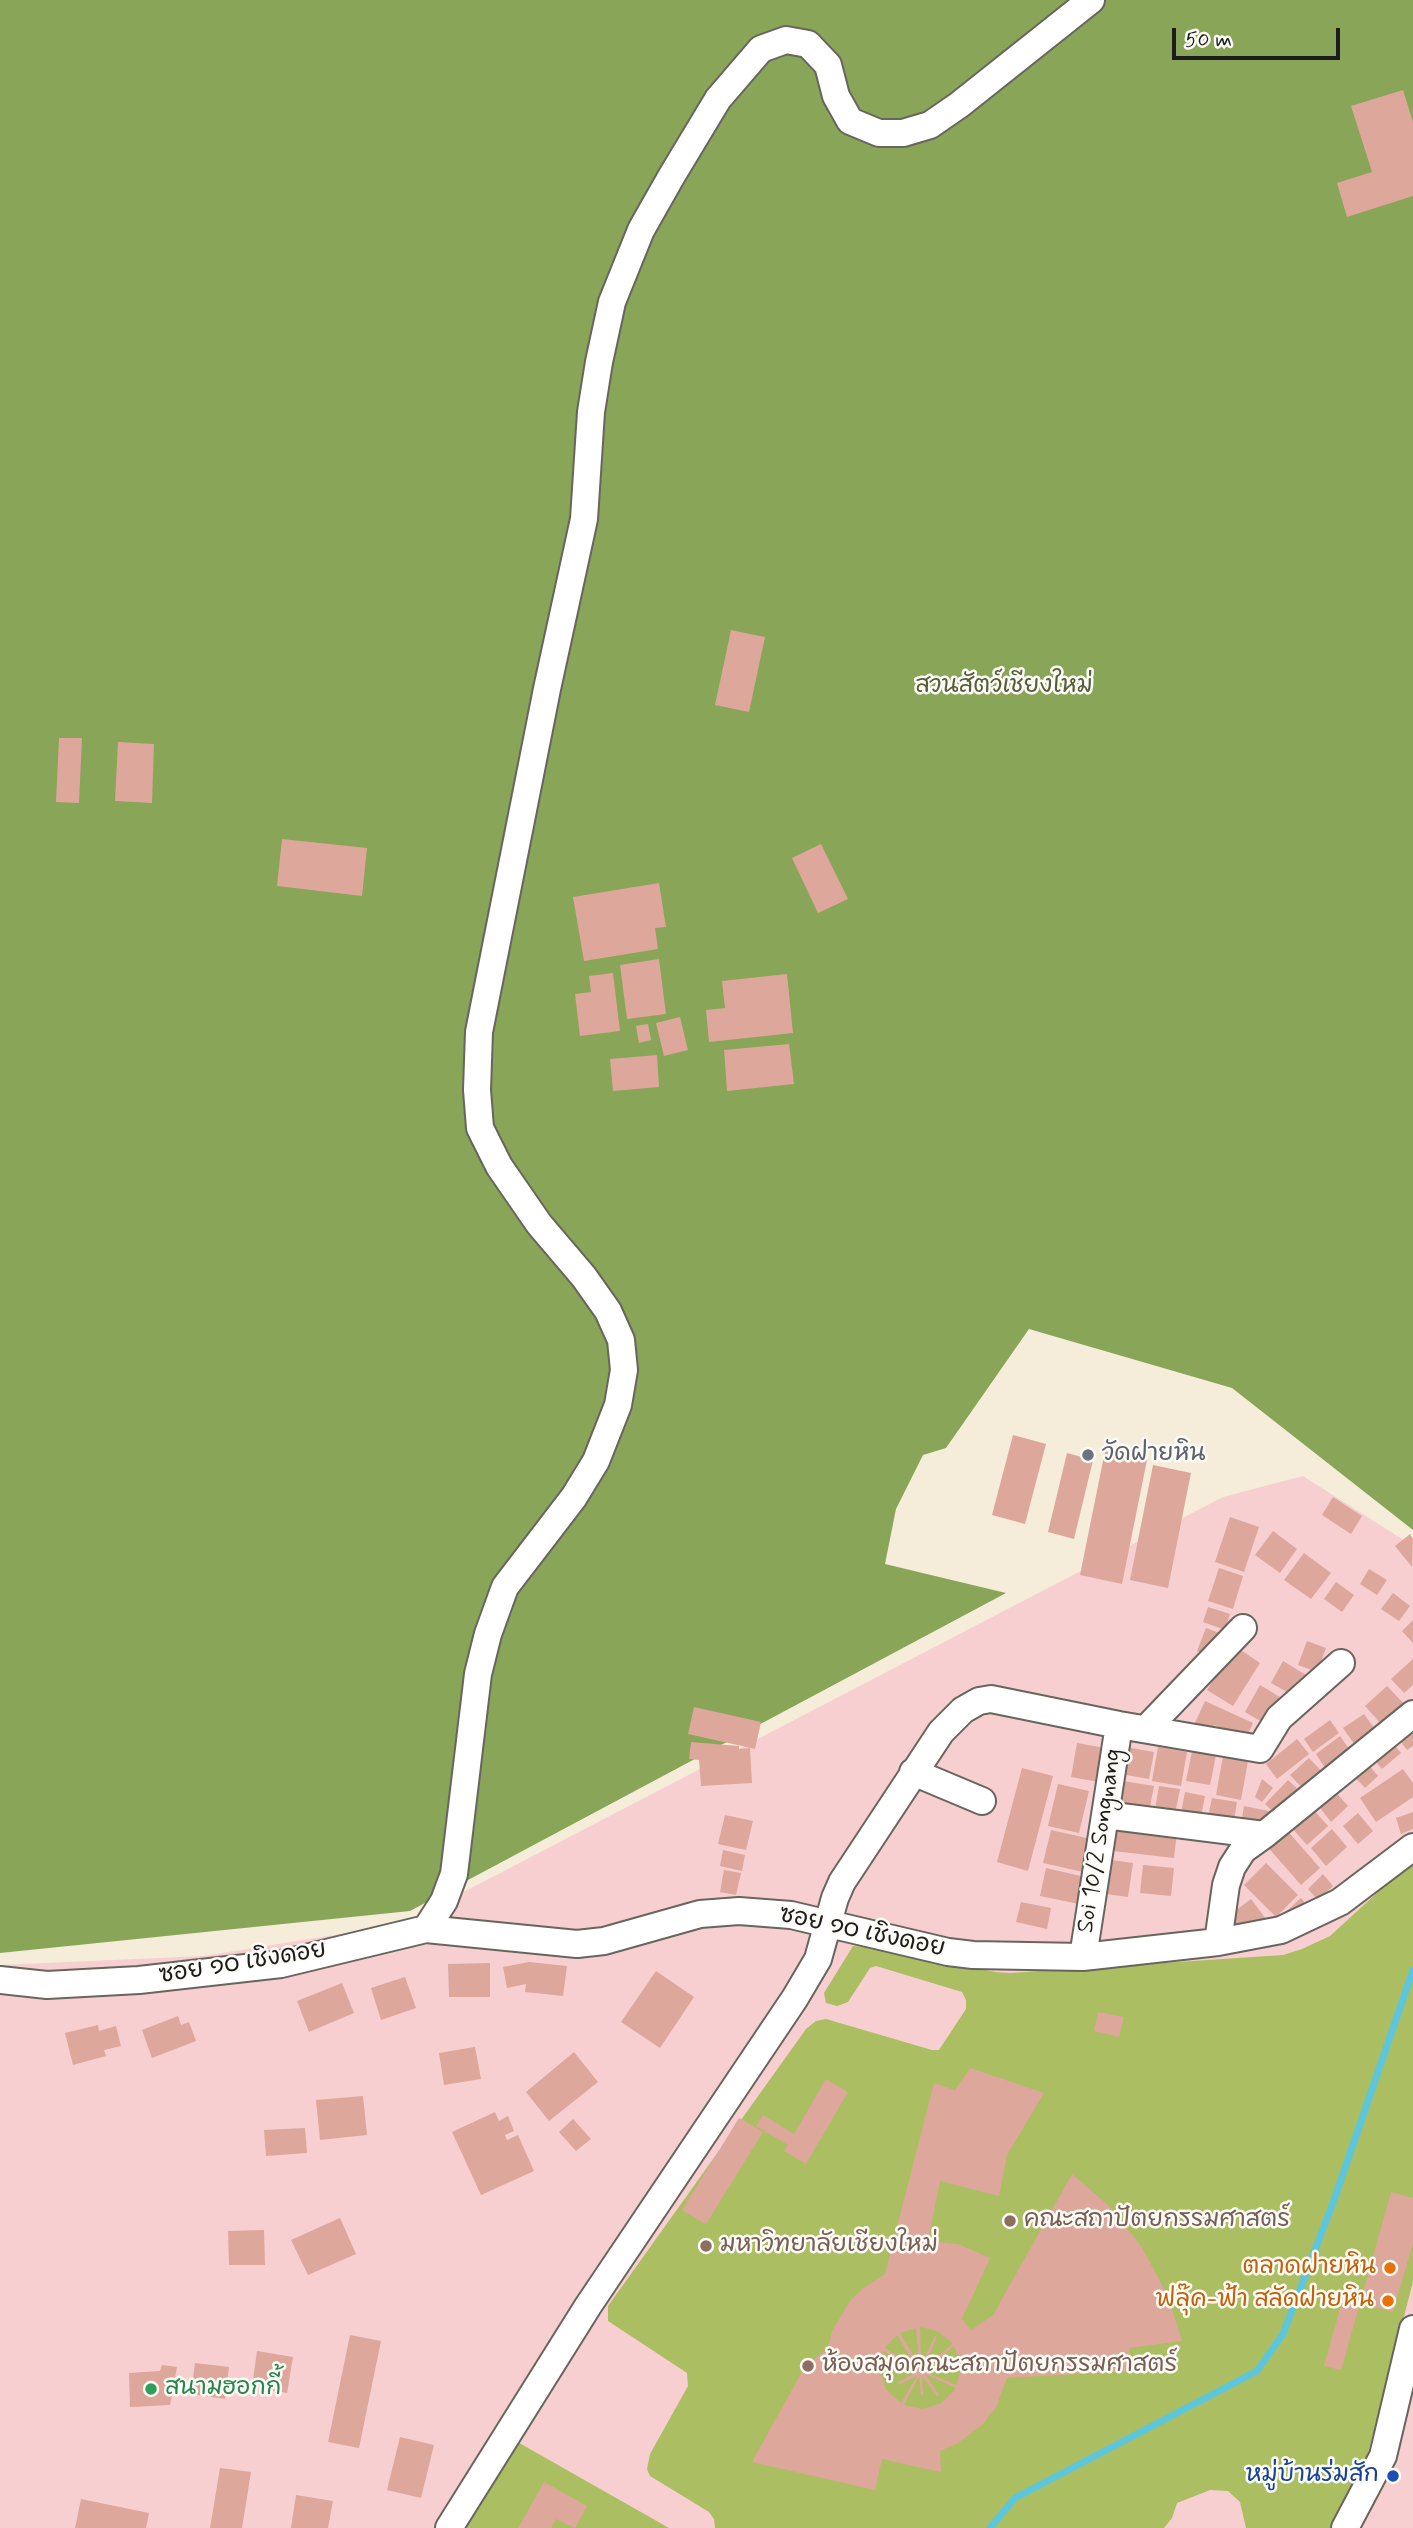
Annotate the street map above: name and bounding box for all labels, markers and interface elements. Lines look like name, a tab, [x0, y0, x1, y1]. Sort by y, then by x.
scale bar	[1175, 14, 1343, 58]
text: 50 m	[1185, 26, 1232, 54]
park label: สวนสัตว์เชียงใหม่	[915, 673, 1093, 701]
place label: วัดฝายหิน	[1102, 1441, 1205, 1469]
marker: วัดฝายหิน	[1080, 1447, 1096, 1463]
street label: Soi 10/2 Songnang	[1072, 1747, 1130, 1935]
street label: ซอย ๑๐ เชิงดอย	[776, 1901, 948, 1965]
street label: ซอย ๑๐ เชิงดอย	[157, 1937, 329, 1991]
place label: คณะสถาปัตยกรรมศาสตร์	[1024, 2207, 1290, 2235]
marker: คณะสถาปัตยกรรมศาสตร์	[1002, 2213, 1018, 2229]
place label: มหาวิทยาลัยเชียงใหม่	[720, 2232, 938, 2260]
marker: มหาวิทยาลัยเชียงใหม่	[698, 2238, 714, 2254]
place label: ตลาดฝายหิน	[1243, 2254, 1376, 2282]
marker: ตลาดฝายหิน	[1382, 2260, 1398, 2276]
place label: ฟลุ๊ค-ฟ้า สลัดฝายหิน	[1155, 2287, 1374, 2315]
marker: ฟลุ๊ค-ฟ้า สลัดฝายหิน	[1380, 2293, 1396, 2309]
place label: ห้องสมุดคณะสถาปัตยกรรมศาสตร์	[822, 2352, 1177, 2380]
marker: ห้องสมุดคณะสถาปัตยกรรมศาสตร์	[800, 2358, 816, 2374]
place label: สนามฮอกกี้	[165, 2375, 281, 2403]
marker: สนามฮอกกี้	[143, 2381, 159, 2397]
place label: หมู่บ้านร่มสัก	[1246, 2462, 1379, 2490]
marker: หมู่บ้านร่มสัก	[1385, 2468, 1401, 2484]

